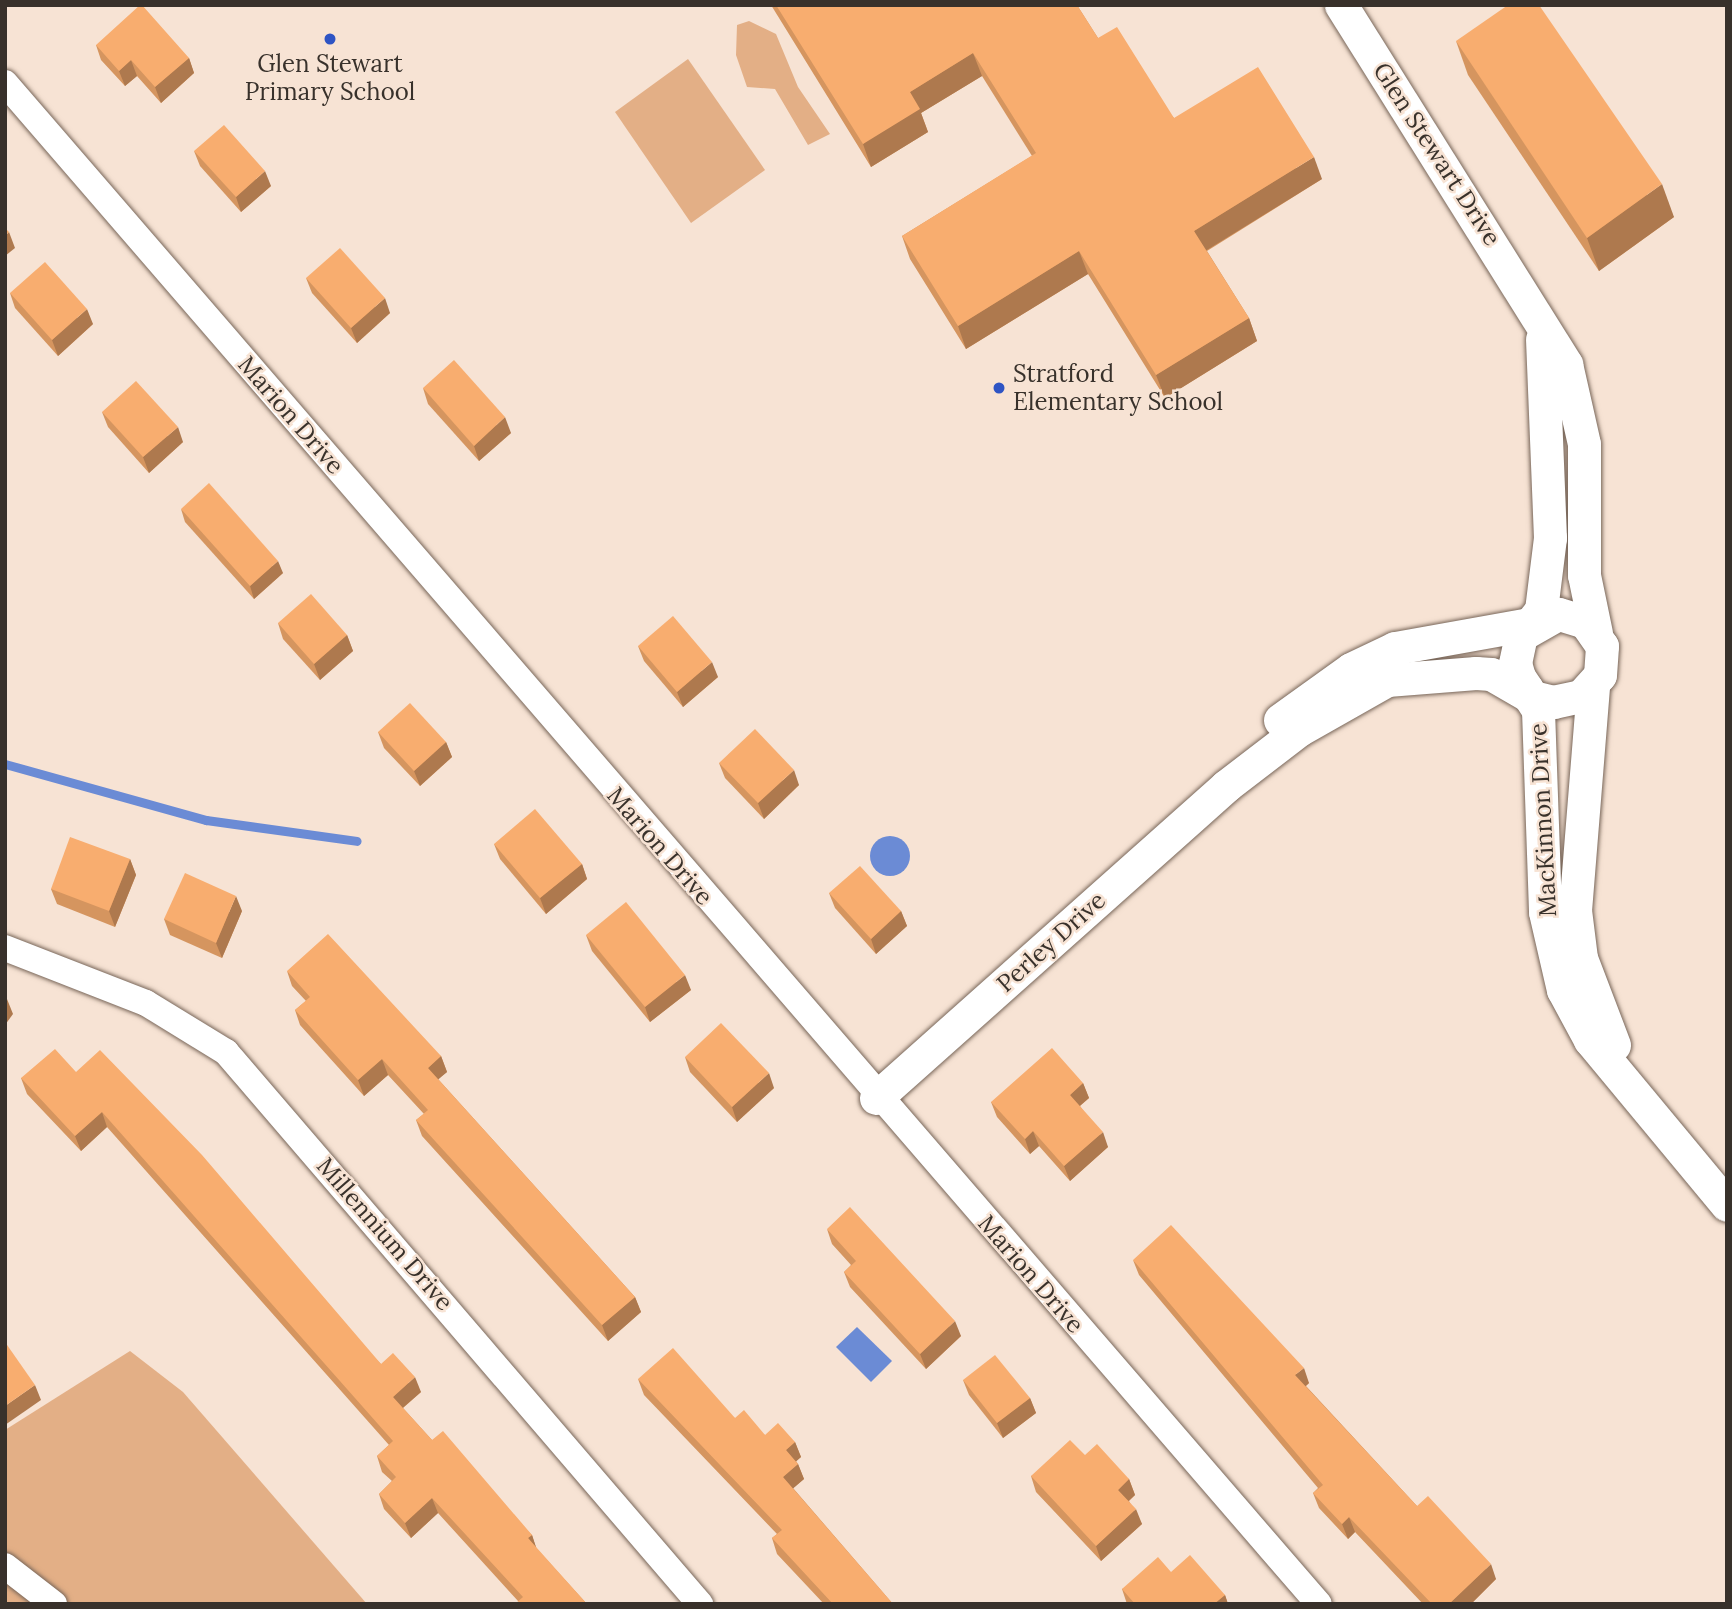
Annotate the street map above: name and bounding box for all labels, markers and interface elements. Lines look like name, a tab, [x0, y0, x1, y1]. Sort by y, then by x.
marker: Glen Stewart Primary School	[322, 31, 338, 47]
place label: Glen Stewart Primary School	[245, 50, 415, 106]
street label: Glen Stewart Drive	[1367, 57, 1507, 251]
street label: Marion Drive	[232, 350, 350, 480]
place label: Stratford Elementary School	[1013, 360, 1223, 416]
marker: Stratford Elementary School	[991, 380, 1007, 396]
street label: MacKinnon Drive	[1524, 722, 1562, 918]
street label: Marion Drive	[601, 781, 719, 911]
street label: Perley Drive	[991, 886, 1111, 998]
street label: Millennium Drive	[311, 1152, 459, 1316]
street label: Marion Drive	[972, 1209, 1090, 1339]

